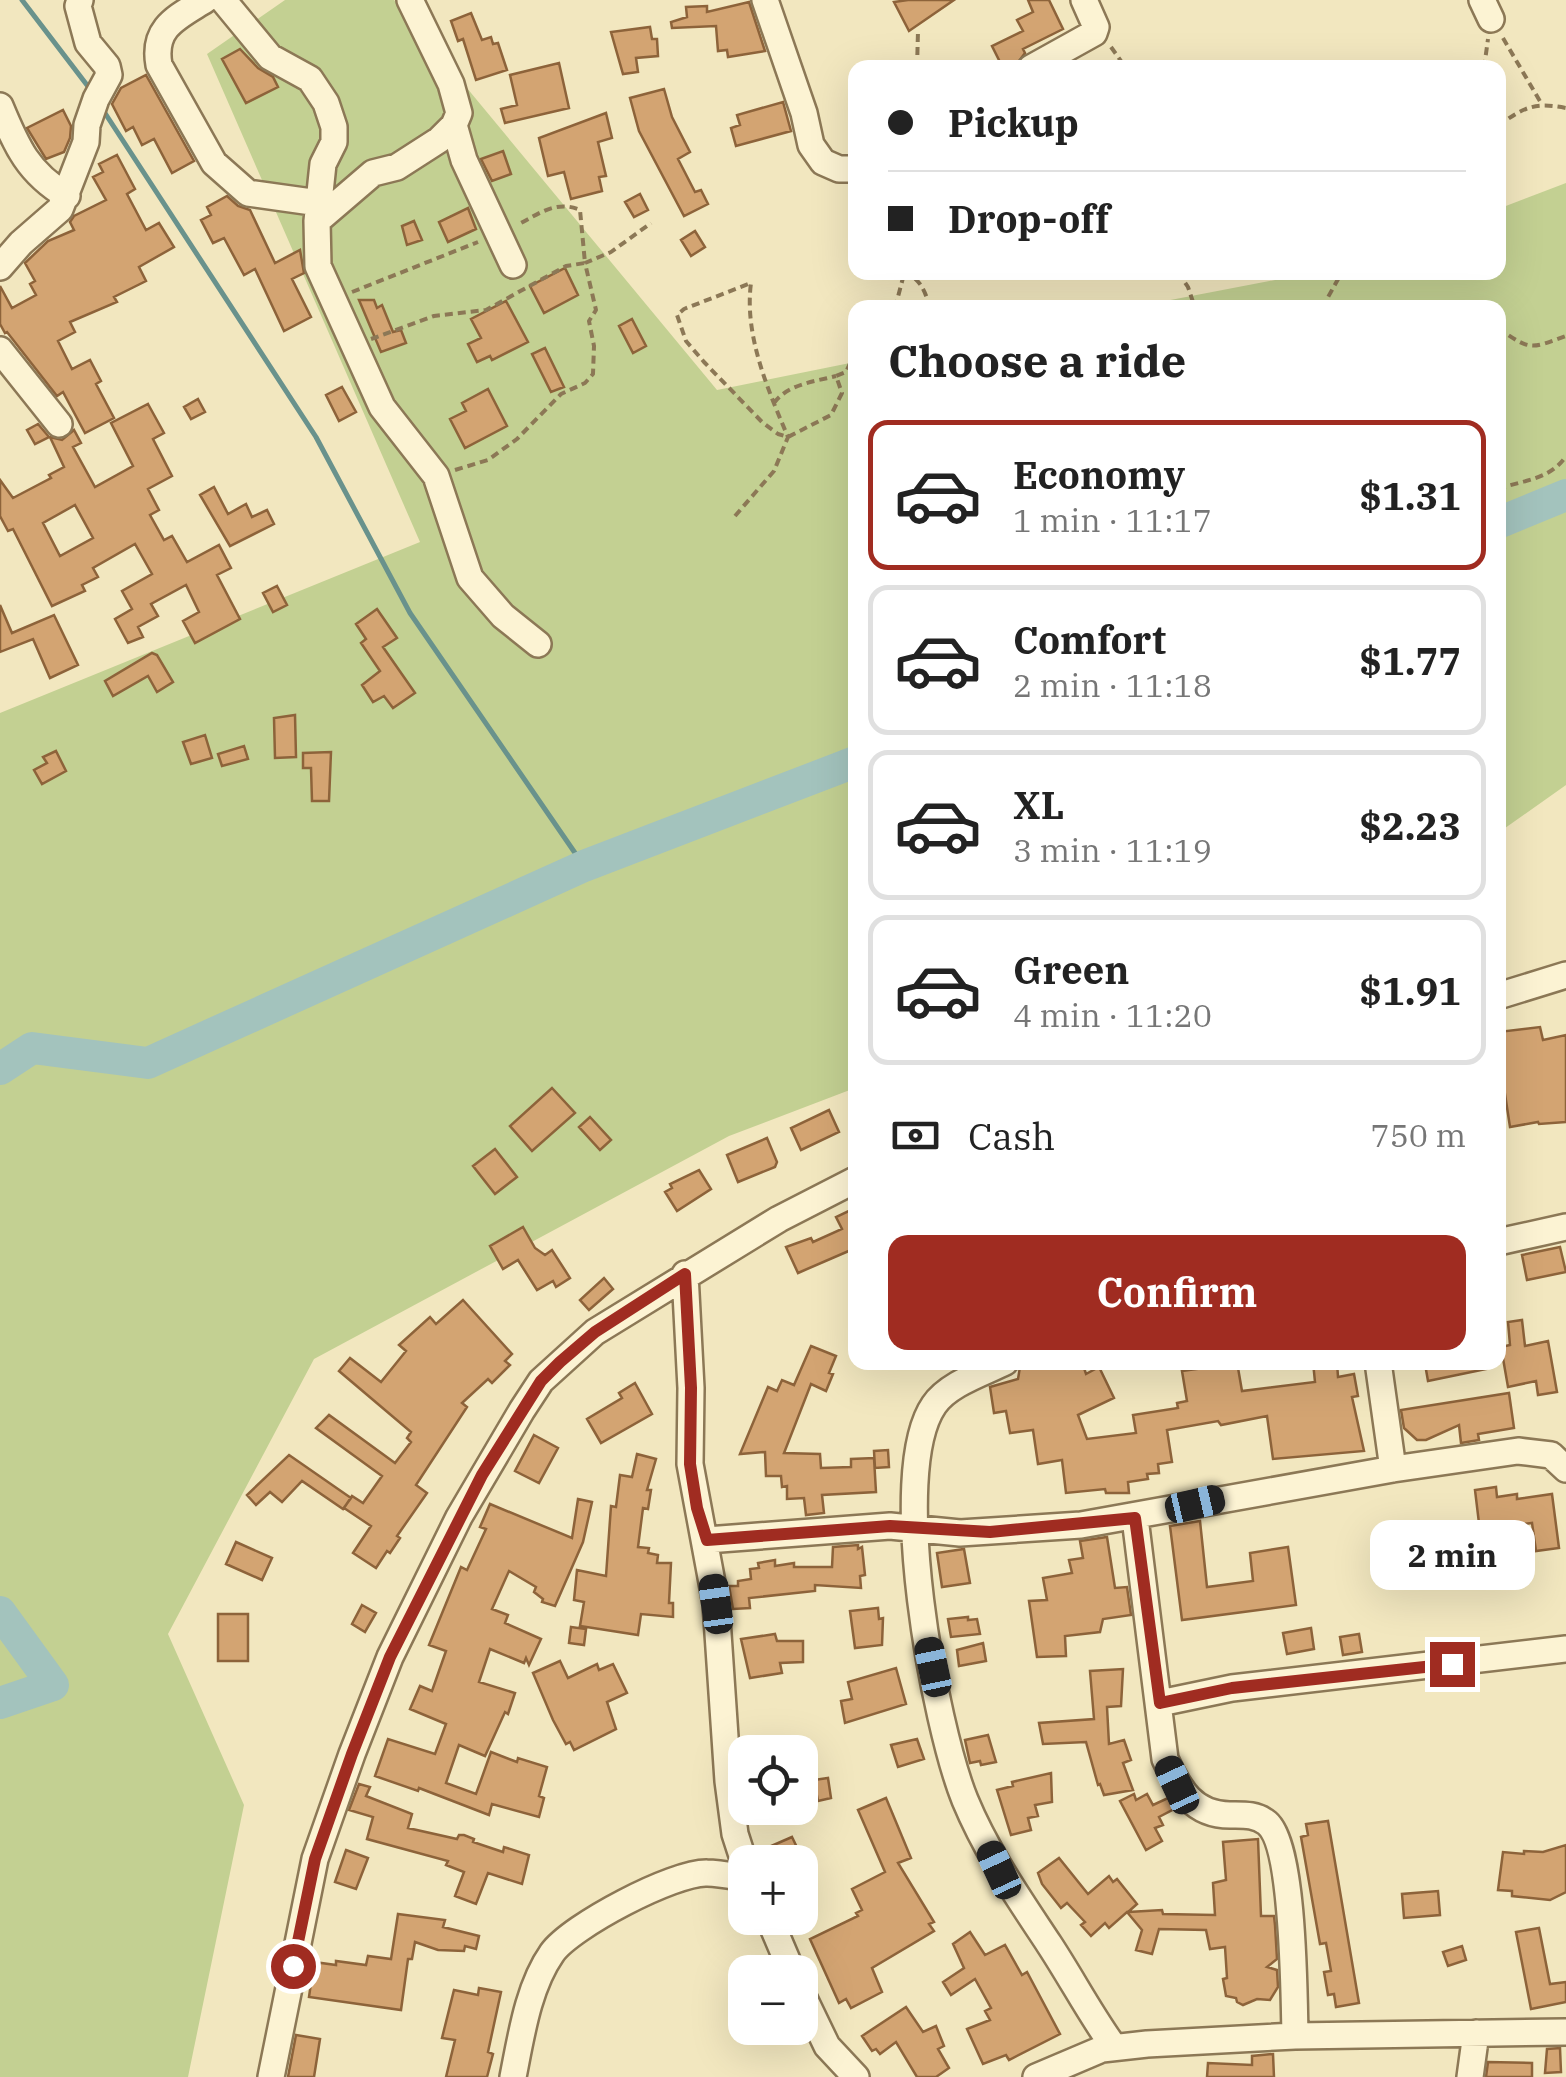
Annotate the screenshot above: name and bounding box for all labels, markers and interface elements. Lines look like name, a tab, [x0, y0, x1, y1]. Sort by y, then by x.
text: Pickup	[948, 98, 1079, 147]
text: Drop-off	[948, 194, 1110, 243]
text: Choose a ride	[888, 331, 1186, 389]
icon: car	[893, 450, 983, 540]
text: Economy	[1013, 450, 1185, 499]
text: $1.31	[1359, 471, 1461, 520]
text: 1 min · 11:17	[1013, 499, 1212, 541]
icon: car	[893, 615, 983, 705]
text: Comfort	[1013, 615, 1166, 664]
text: $1.77	[1359, 636, 1461, 685]
text: 2 min · 11:18	[1013, 664, 1212, 706]
icon: car	[893, 780, 983, 870]
text: XL	[1013, 780, 1064, 829]
text: $2.23	[1359, 801, 1461, 850]
text: 3 min · 11:19	[1013, 829, 1212, 871]
icon: car	[893, 945, 983, 1035]
text: Green	[1013, 945, 1129, 994]
text: $1.91	[1359, 966, 1461, 1015]
text: 4 min · 11:20	[1013, 994, 1212, 1036]
icon: cash	[888, 1108, 943, 1163]
text: Cash	[968, 1111, 1055, 1160]
text: 750 m	[1370, 1114, 1466, 1156]
button: Confirm	[888, 1235, 1466, 1350]
car	[1162, 1483, 1228, 1525]
callout: 2 min	[1370, 1519, 1534, 1589]
text: 2 min	[1408, 1534, 1497, 1576]
car	[697, 1572, 735, 1636]
car	[912, 1635, 954, 1699]
route end	[1430, 1642, 1475, 1687]
map controls	[728, 1735, 818, 2045]
button: locate	[728, 1735, 818, 1825]
car	[1151, 1751, 1203, 1819]
car	[973, 1836, 1025, 1904]
button: +	[728, 1845, 818, 1935]
route start	[271, 1944, 316, 1989]
button: −	[728, 1955, 818, 2045]

